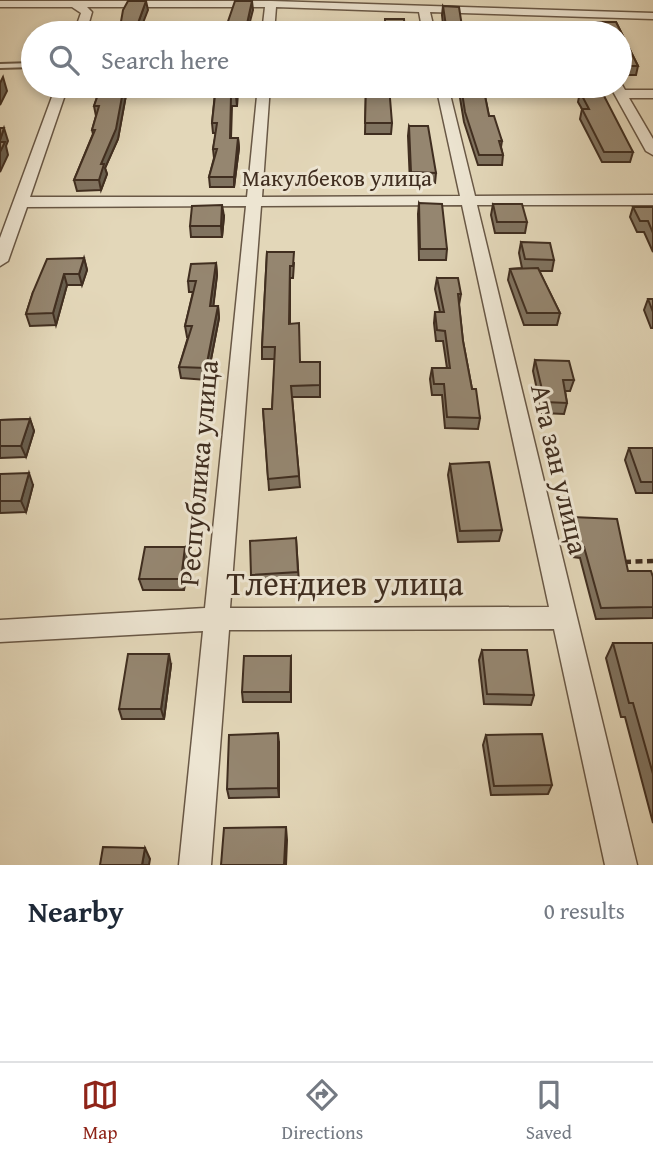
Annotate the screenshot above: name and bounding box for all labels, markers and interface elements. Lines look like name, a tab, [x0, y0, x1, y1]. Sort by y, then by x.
search box	[21, 21, 632, 98]
text: Search here	[101, 40, 229, 79]
icon: search	[45, 41, 83, 79]
street label: Макулбеков улица	[242, 161, 432, 194]
street label: Республика улица	[167, 358, 228, 588]
street label: Ата зан улица	[521, 380, 600, 559]
street label: Тлендиев улица	[227, 559, 464, 607]
text: Nearby	[28, 889, 124, 933]
text: 0 results	[544, 894, 625, 927]
tab: Map	[81, 1076, 119, 1146]
tab: Directions	[282, 1076, 363, 1146]
tab: Saved	[526, 1076, 572, 1146]

